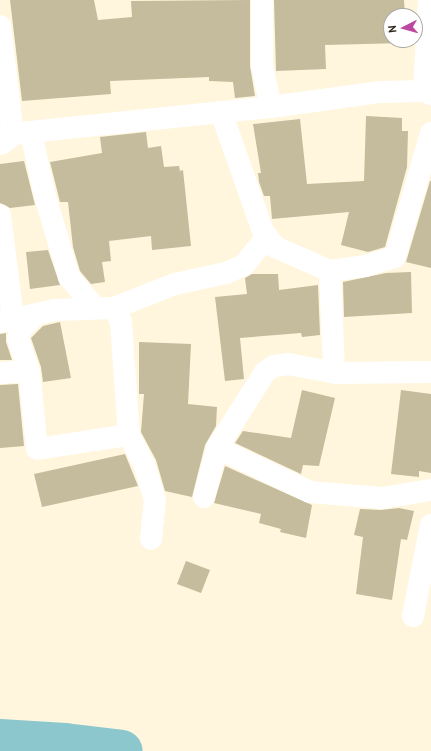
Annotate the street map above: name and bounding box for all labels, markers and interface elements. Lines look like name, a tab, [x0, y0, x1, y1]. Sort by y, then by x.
north arrow	[383, 8, 423, 48]
text: N	[385, 25, 399, 33]

